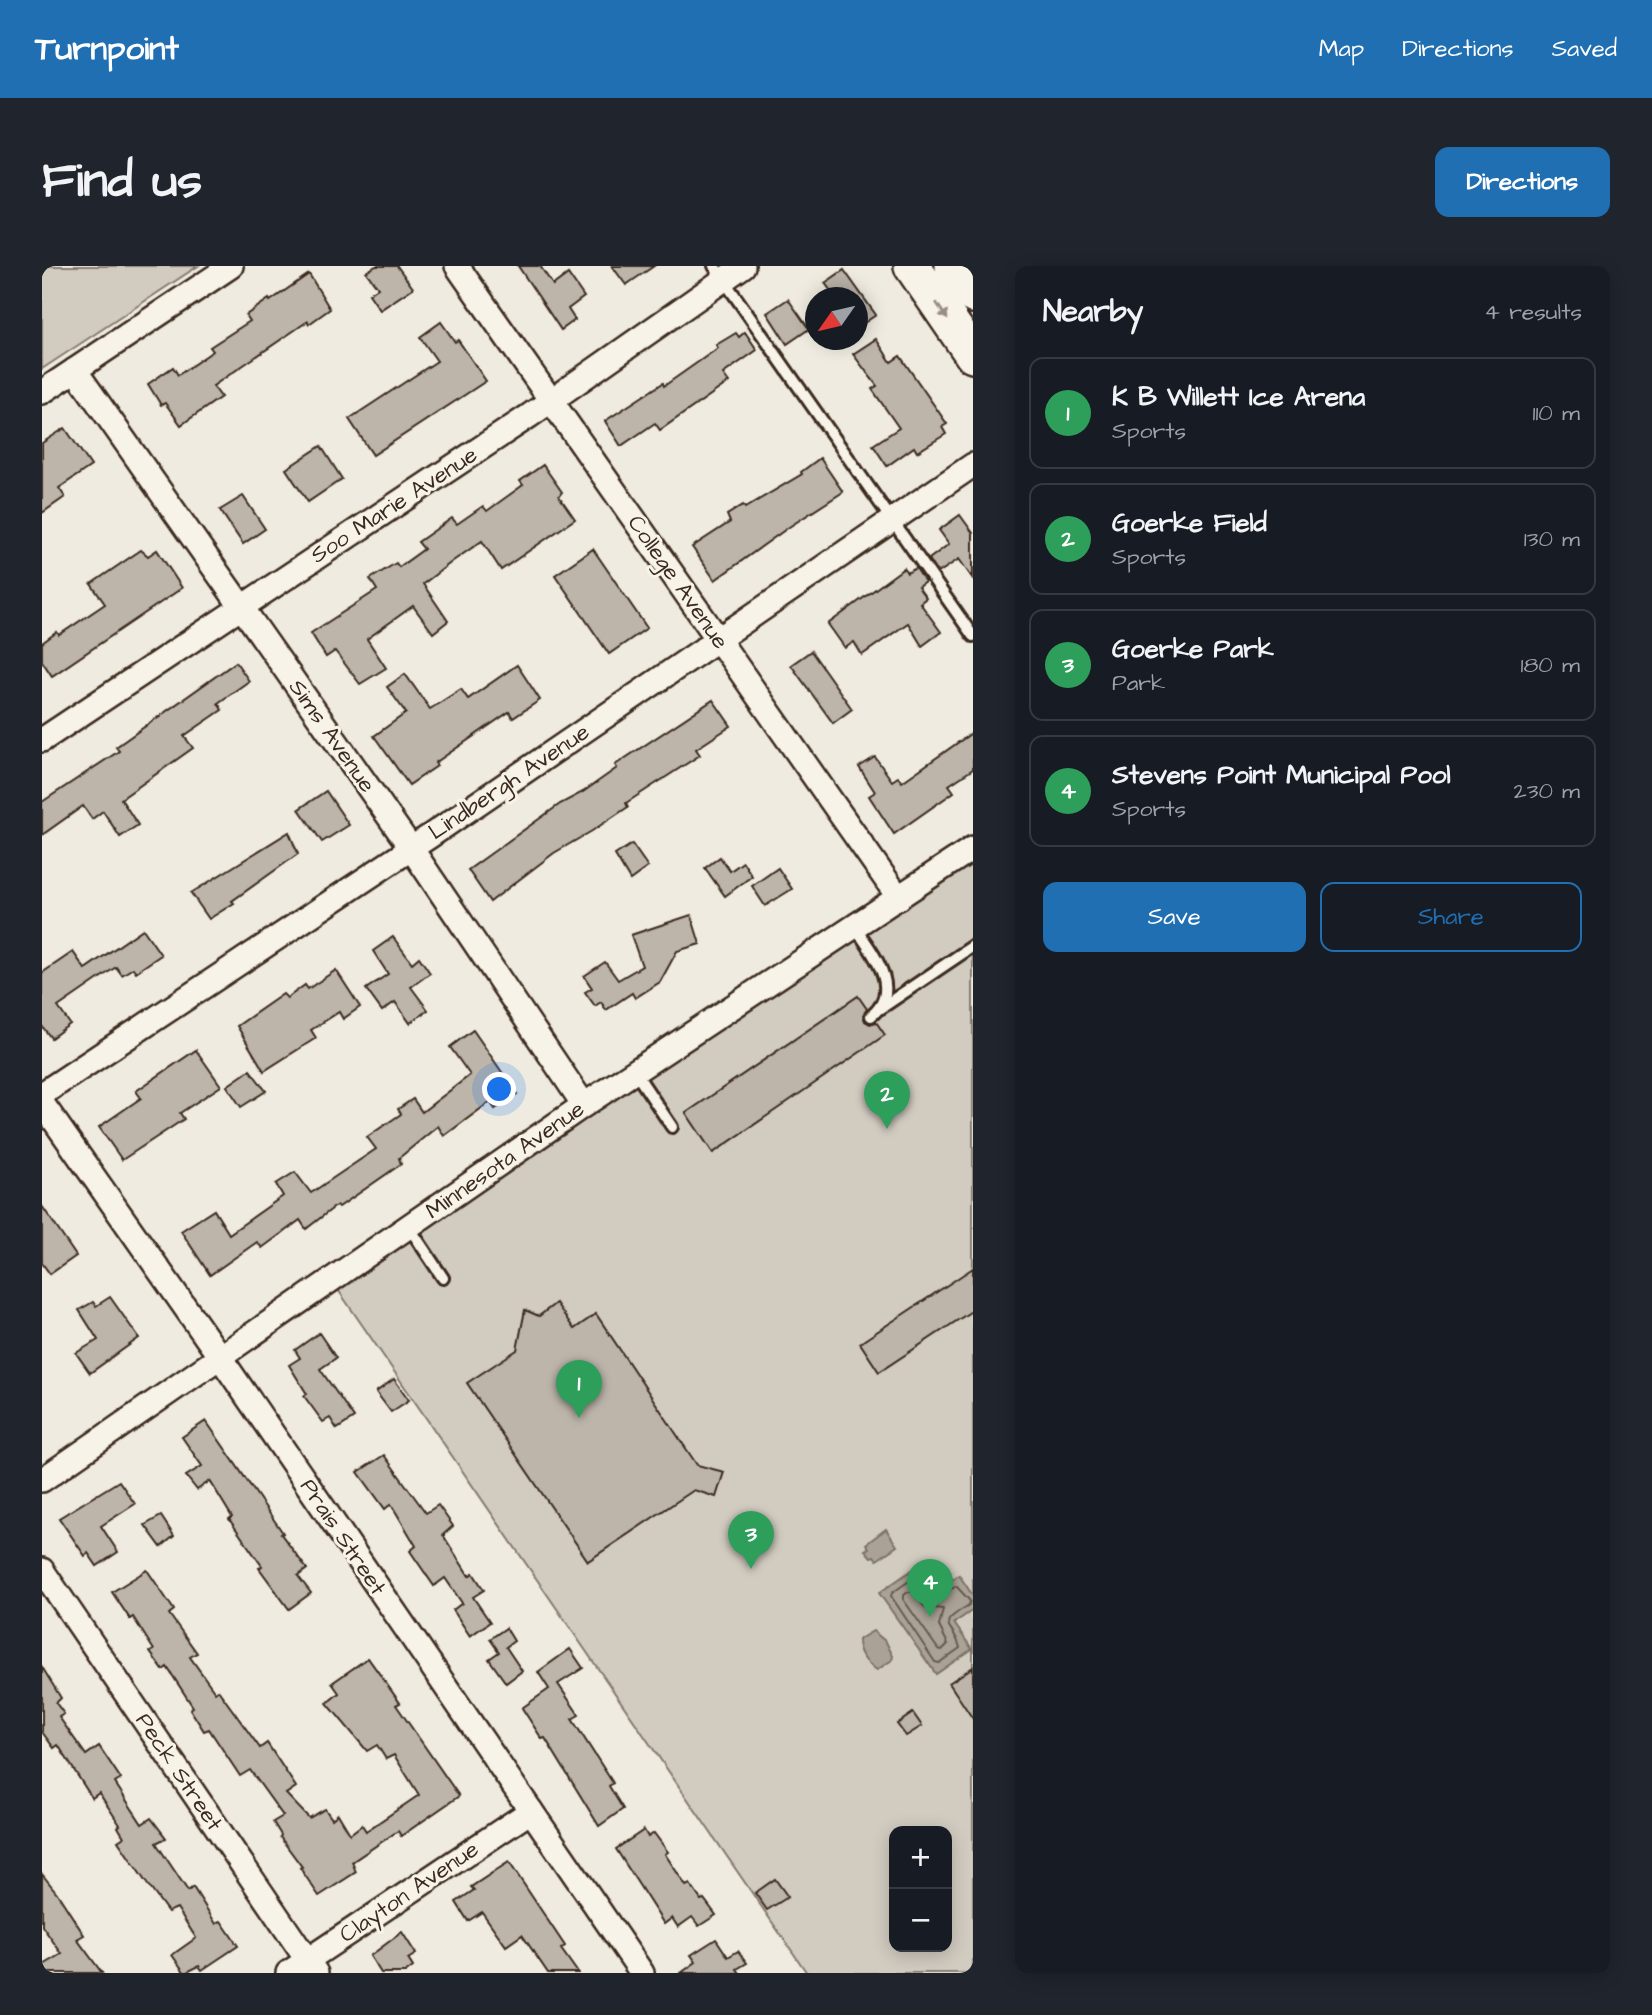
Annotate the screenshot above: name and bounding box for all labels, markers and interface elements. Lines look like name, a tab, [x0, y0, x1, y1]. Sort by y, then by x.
text: Turnpoint	[35, 26, 179, 72]
text: Map	[1319, 32, 1364, 66]
text: Directions	[1402, 32, 1514, 66]
text: Saved	[1552, 32, 1617, 66]
button: Directions	[1435, 147, 1610, 217]
text: Find us	[42, 148, 202, 216]
north arrow	[805, 287, 868, 350]
text: Nearby	[1043, 291, 1143, 333]
text: 4 results	[1484, 296, 1582, 328]
one-way arrow	[936, 301, 949, 321]
text: K B Willett Ice Arena	[1112, 379, 1365, 415]
text: 1	[1067, 397, 1069, 429]
text: 110 m	[1532, 397, 1580, 429]
text: Sports	[1112, 415, 1186, 447]
street label: Soo Marie Avenue	[304, 439, 484, 571]
text: Goerke Field	[1112, 505, 1267, 541]
street label: College Avenue	[619, 508, 736, 656]
text: 2	[1061, 523, 1075, 555]
text: 130 m	[1524, 523, 1580, 555]
text: Sports	[1112, 541, 1186, 573]
text: Goerke Park	[1112, 631, 1274, 667]
text: 3	[1062, 649, 1074, 681]
text: 180 m	[1521, 649, 1580, 681]
text: Park	[1112, 667, 1165, 699]
street label: Sims Avenue	[281, 673, 383, 799]
street label: Lindbergh Avenue	[422, 716, 596, 849]
text: Stevens Point Municipal Pool	[1112, 757, 1451, 793]
text: 4	[1060, 775, 1076, 807]
text: 230 m	[1514, 775, 1580, 807]
text: Sports	[1112, 793, 1186, 825]
button: Save	[1043, 882, 1306, 952]
button: Share	[1320, 882, 1582, 952]
pin: 2	[864, 1071, 910, 1129]
your location	[482, 1072, 516, 1106]
street label: Minnesota Avenue	[419, 1093, 591, 1227]
pin: 1	[556, 1360, 602, 1418]
street label: Prais Street	[292, 1472, 394, 1602]
pin: 3	[728, 1511, 774, 1569]
pin: 4	[907, 1559, 953, 1617]
street label: Peck Street	[128, 1707, 231, 1838]
map controls	[889, 1826, 952, 1952]
button: +	[889, 1826, 952, 1889]
street label: Clayton Avenue	[333, 1833, 486, 1951]
button: −	[889, 1889, 952, 1952]

